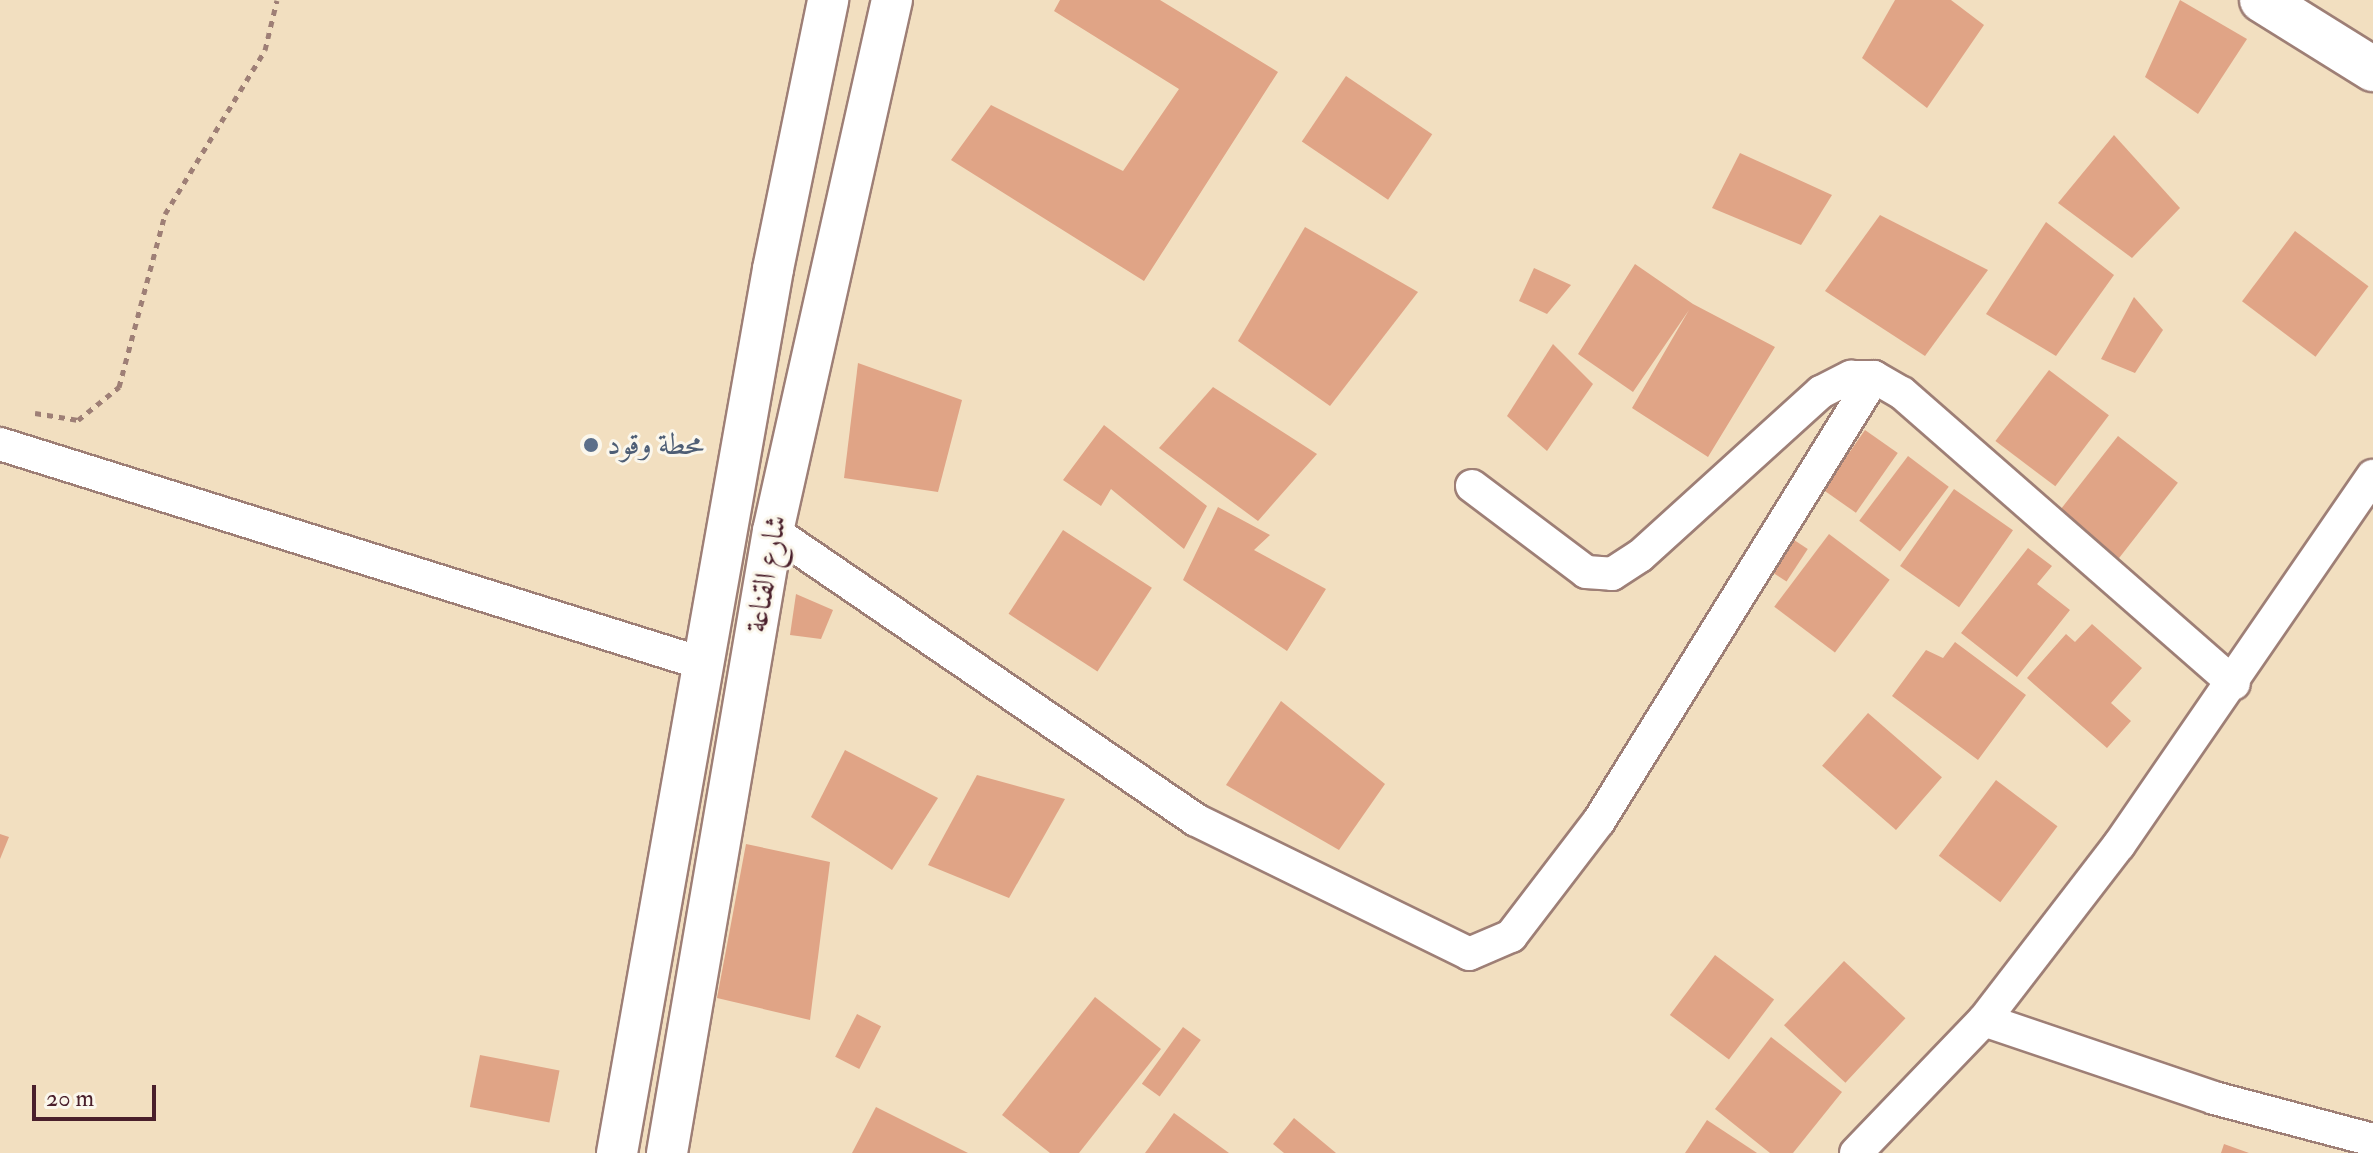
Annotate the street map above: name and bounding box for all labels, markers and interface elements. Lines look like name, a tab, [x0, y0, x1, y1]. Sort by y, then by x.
place label: محطة وقود	[607, 427, 704, 463]
marker: محطة وقود	[582, 436, 600, 454]
street label: شارع القناعة	[739, 512, 795, 636]
scale bar	[36, 1069, 160, 1119]
text: 20 m	[46, 1083, 94, 1114]

